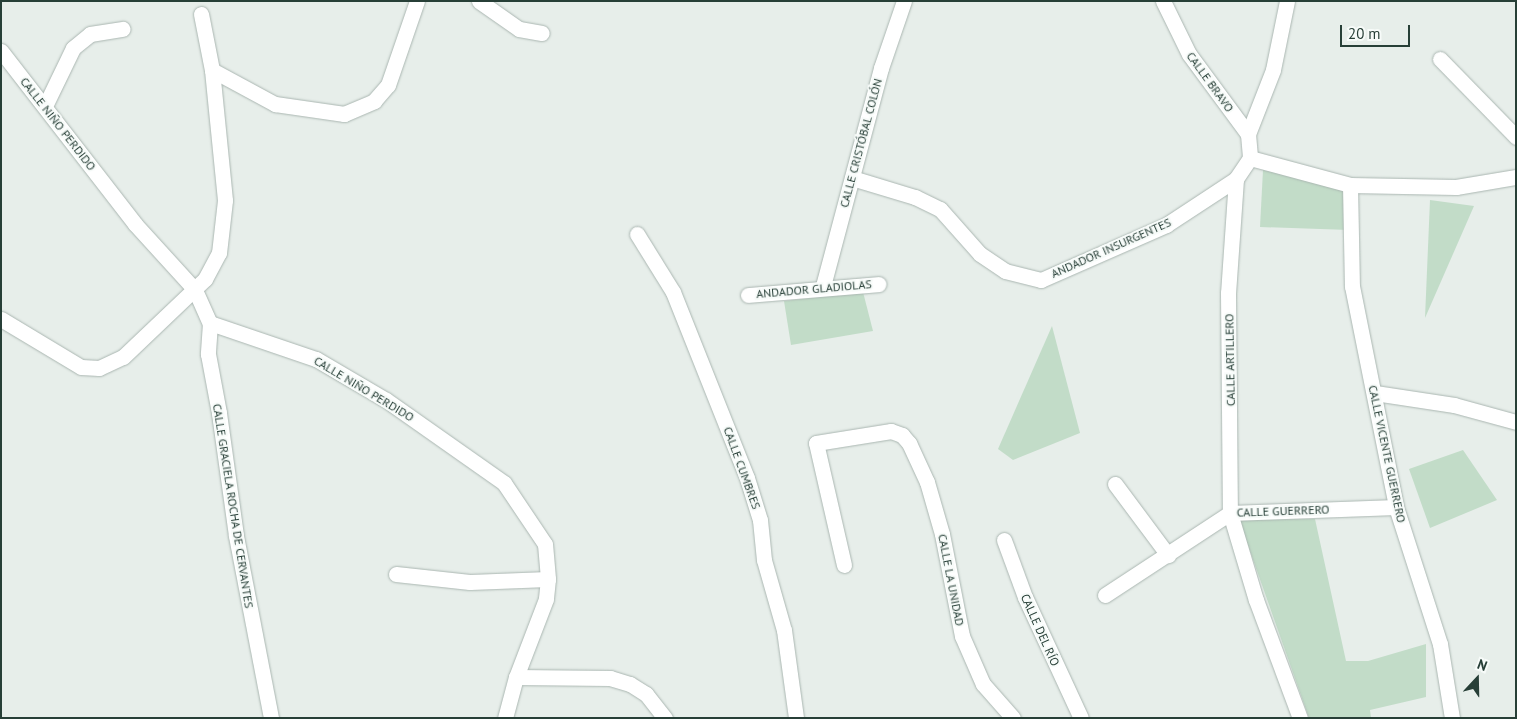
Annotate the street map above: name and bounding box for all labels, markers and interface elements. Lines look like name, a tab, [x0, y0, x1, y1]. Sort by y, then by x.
scale bar	[1342, 15, 1412, 47]
text: 20 m	[1348, 24, 1381, 43]
street label: CALLE BRAVO	[1183, 49, 1237, 115]
street label: CALLE NIÑO PERDIDO	[17, 75, 99, 173]
street label: CALLE CRISTÓBAL COLÓN	[837, 77, 885, 209]
street label: ANDADOR INSURGENTES	[1049, 215, 1173, 281]
street label: ANDADOR GLADIOLAS	[756, 277, 872, 301]
street label: CALLE ARTILLERO	[1222, 313, 1238, 407]
street label: CALLE NIÑO PERDIDO	[311, 353, 417, 425]
street label: CALLE VICENTE GUERRERO	[1365, 384, 1409, 524]
street label: CALLE GRACIELA ROCHA DE CERVANTES	[210, 402, 256, 610]
street label: CALLE CUMBRES	[720, 425, 764, 511]
street label: CALLE GUERRERO	[1236, 502, 1330, 520]
street label: CALLE LA UNIDAD	[935, 533, 967, 627]
street label: CALLE DEL RÍO	[1018, 591, 1062, 669]
north arrow	[1452, 654, 1502, 704]
text: N	[1475, 655, 1490, 675]

